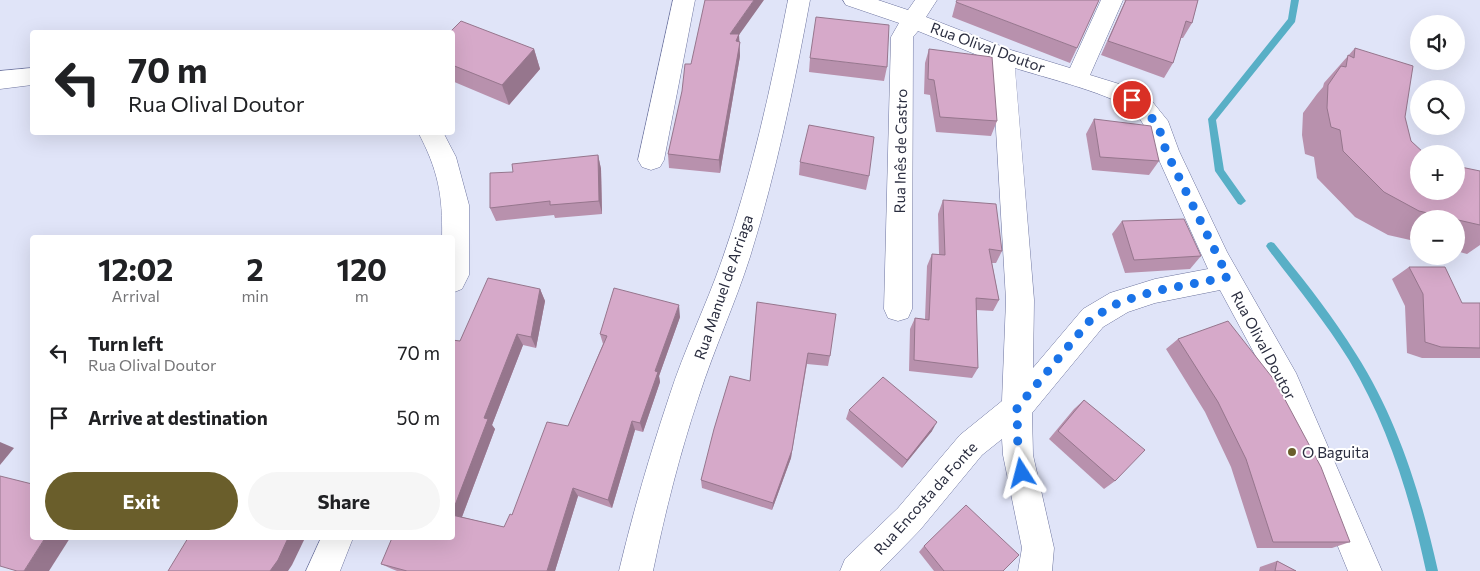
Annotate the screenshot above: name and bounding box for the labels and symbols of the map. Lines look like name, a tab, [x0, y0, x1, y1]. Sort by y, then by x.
street label: Rua Olival Doutor	[928, 18, 1048, 76]
pin	[1111, 79, 1153, 121]
street label: Rua Inês de Castro	[890, 88, 910, 213]
street label: Rua Manuel de Arriaga	[690, 212, 756, 362]
street label: Rua Olival Doutor	[1228, 288, 1300, 402]
street label: Rua Encosta da Fonte	[870, 438, 980, 558]
place label: O Baguita	[1302, 443, 1369, 461]
position arrow	[995, 446, 1047, 498]
marker: O Baguita	[1286, 446, 1298, 458]

